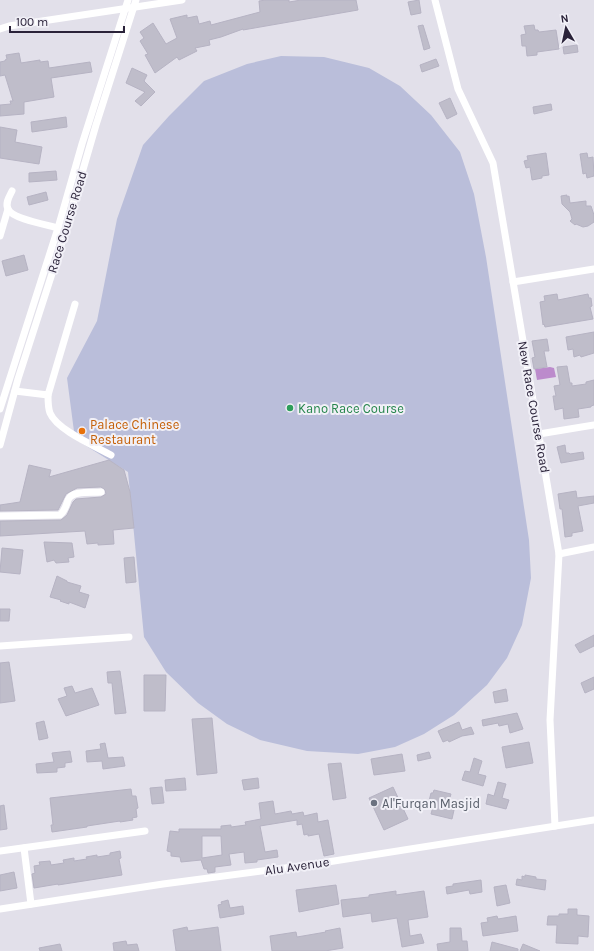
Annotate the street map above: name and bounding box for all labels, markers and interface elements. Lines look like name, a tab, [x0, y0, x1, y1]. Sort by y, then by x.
scale bar	[10, 8, 124, 34]
north arrow	[546, 8, 586, 48]
text: N	[560, 12, 569, 26]
text: 100 m	[16, 15, 48, 29]
street label: Race Course Road	[44, 169, 90, 275]
street label: New Race Course Road	[515, 340, 553, 474]
place label: Kano Race Course	[298, 401, 404, 416]
marker: Kano Race Course	[285, 403, 295, 413]
place label: Palace Chinese Restaurant	[90, 417, 180, 447]
marker: Palace Chinese Restaurant	[77, 426, 87, 436]
place label: Al'Furqan Masjid	[382, 796, 480, 812]
marker: Al'Furqan Masjid	[369, 798, 379, 808]
street label: Alu Avenue	[264, 854, 330, 878]

